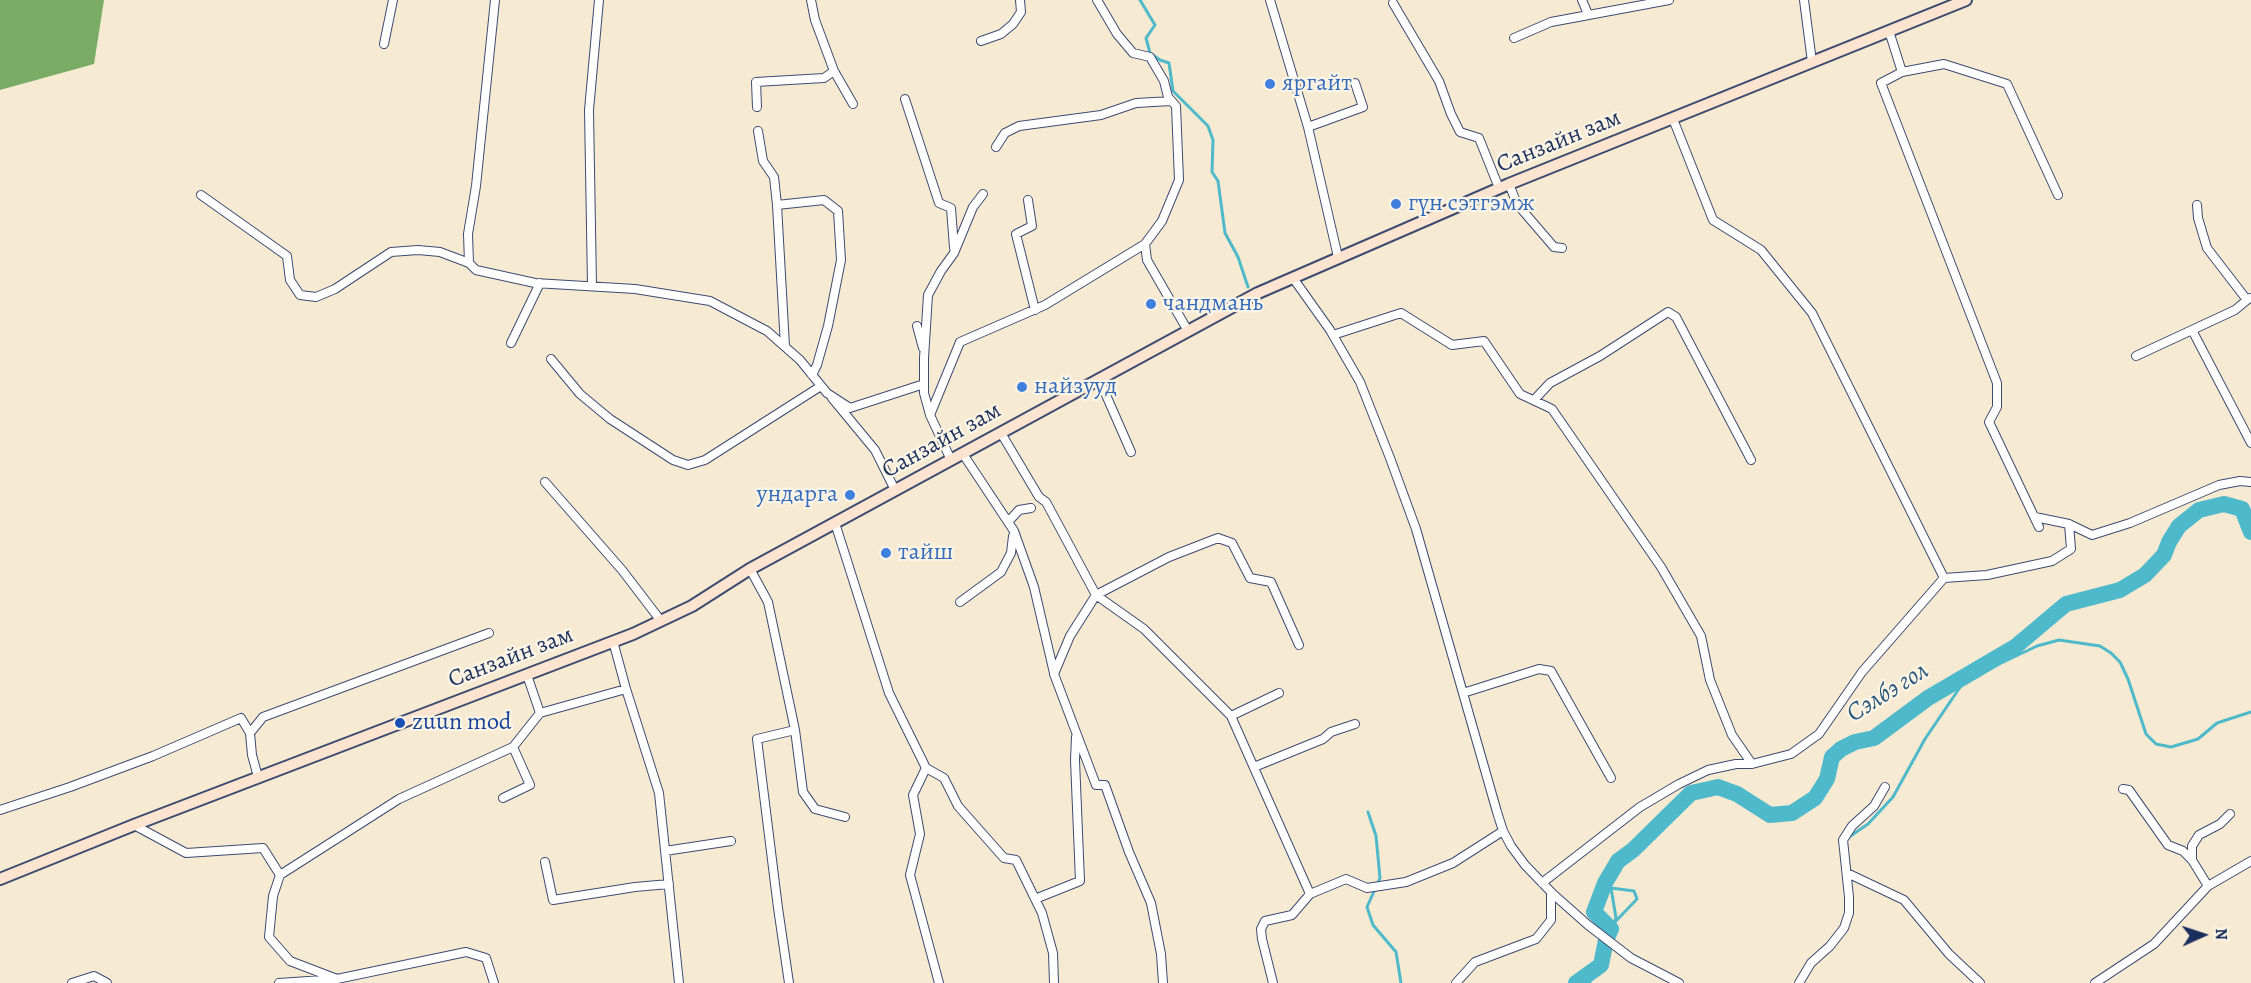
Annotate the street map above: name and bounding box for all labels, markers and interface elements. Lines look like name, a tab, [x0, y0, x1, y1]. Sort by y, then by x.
place label: яргайт	[1282, 70, 1352, 98]
marker: яргайт	[1263, 77, 1277, 91]
street label: Санзайн зам	[1493, 104, 1625, 180]
place label: гүн сэтгэмж	[1408, 190, 1535, 218]
marker: гүн сэтгэмж	[1389, 197, 1403, 211]
place label: чандмань	[1163, 290, 1263, 318]
marker: чандмань	[1144, 297, 1158, 311]
place label: найзууд	[1034, 373, 1117, 401]
marker: найзууд	[1015, 380, 1029, 394]
street label: Санзайн зам	[877, 396, 1007, 486]
place label: ундарга	[757, 481, 838, 509]
marker: ундарга	[843, 488, 857, 502]
place label: тайш	[898, 539, 953, 567]
marker: тайш	[879, 546, 893, 560]
street label: Санзайн зам	[444, 621, 578, 695]
water label: Сэлбэ гол	[1841, 656, 1935, 730]
place label: zuun mod	[412, 709, 512, 737]
marker: zuun mod	[393, 716, 407, 730]
north arrow	[2173, 905, 2233, 965]
text: N	[2210, 928, 2232, 940]

